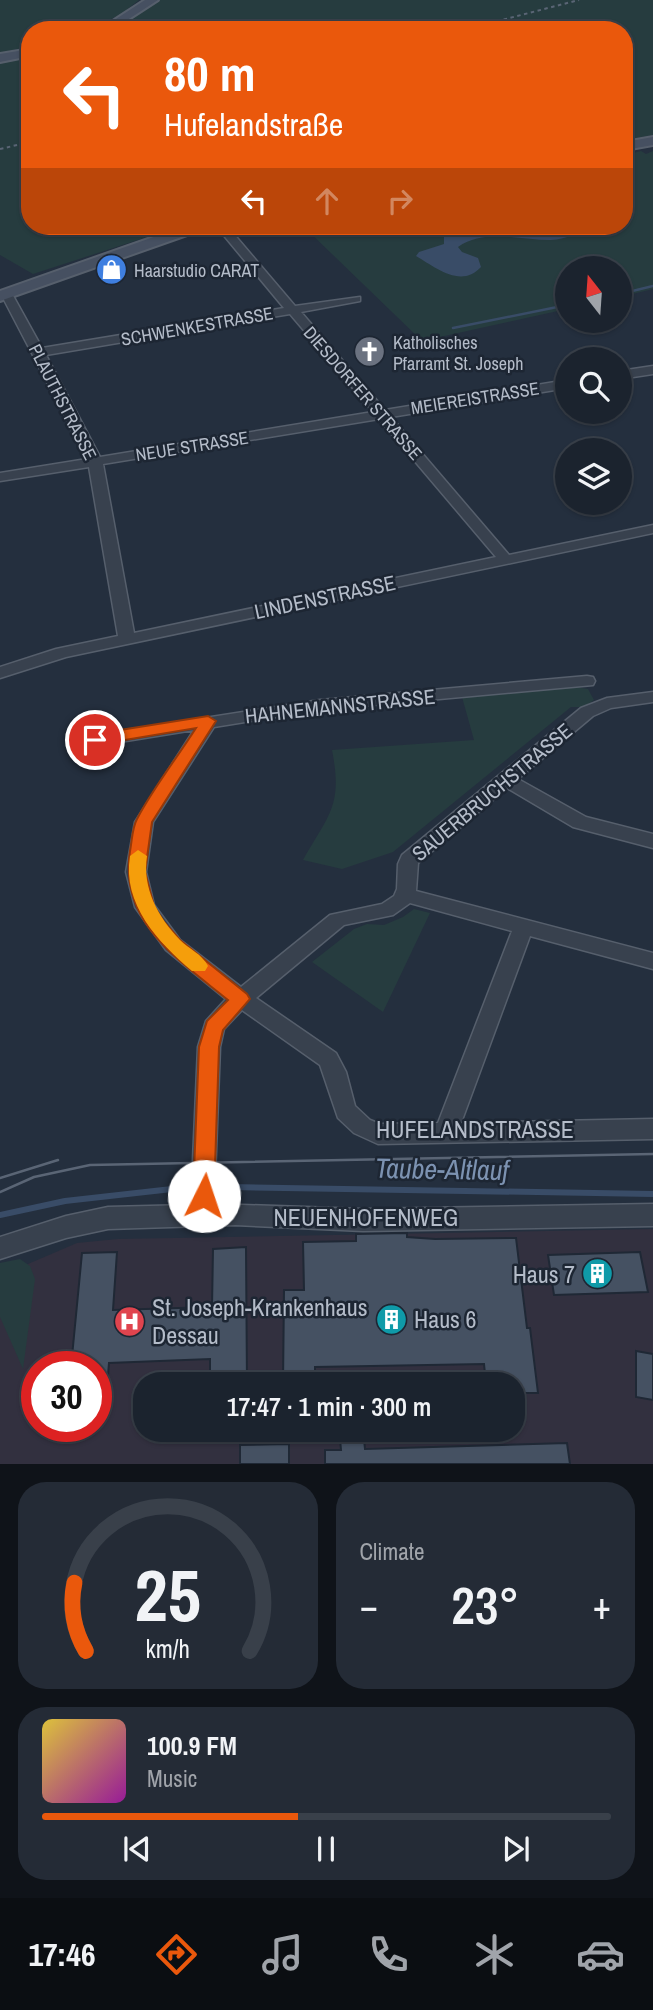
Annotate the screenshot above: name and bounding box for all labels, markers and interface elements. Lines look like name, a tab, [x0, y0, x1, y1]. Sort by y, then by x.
text: 80 m	[164, 40, 256, 106]
icon: left	[49, 49, 140, 140]
text: Hufelandstraße	[164, 103, 343, 146]
icon: left	[235, 182, 273, 220]
icon: ahead	[308, 182, 346, 220]
icon: right	[381, 182, 419, 220]
shop icon: Haarstudio CARAT	[94, 253, 128, 287]
north arrow	[555, 256, 632, 332]
map controls	[555, 256, 632, 515]
place label: Haarstudio CARAT	[134, 258, 259, 283]
street label: SCHWENKESTRASSE	[119, 300, 275, 352]
street label: DIESDORFER STRASSE	[298, 321, 428, 465]
place label: Katholisches Pfarramt St. Joseph	[393, 330, 523, 376]
church icon: Katholisches Pfarramt St. Joseph	[353, 335, 387, 369]
street label: PLAUTHSTRASSE	[23, 340, 103, 464]
button: search	[555, 347, 632, 424]
street label: MEIEREISTRASSE	[409, 376, 541, 420]
street label: NEUE STRASSE	[134, 425, 250, 467]
button: layers	[555, 438, 632, 515]
street label: LINDENSTRASSE	[252, 568, 398, 626]
street label: HAHNEMANNSTRASSE	[243, 682, 437, 730]
pin	[65, 710, 125, 770]
street label: SAUERBRUCHSTRASSE	[406, 716, 578, 868]
icon: arrive	[76, 721, 114, 759]
street label: HUFELANDSTRASSE	[376, 1113, 574, 1145]
water label: Taube-Altlauf	[375, 1149, 512, 1189]
position arrow	[167, 1159, 241, 1233]
street label: NEUENHOFENWEG	[274, 1201, 458, 1233]
building icon: Haus 7	[581, 1257, 615, 1291]
place label: Haus 7	[513, 1258, 575, 1290]
place label: St. Joseph-Krankenhaus Dessau	[152, 1291, 368, 1351]
building icon: Haus 6	[374, 1302, 408, 1336]
place label: Haus 6	[414, 1303, 476, 1335]
hospital icon: St. Joseph-Krankenhaus Dessau	[112, 1304, 146, 1338]
speed limit sign: 30	[21, 1351, 112, 1442]
text: 17:47 · 1 min · 300 m	[227, 1389, 431, 1424]
text: Climate	[360, 1536, 424, 1567]
text: 25	[135, 1547, 201, 1645]
text: 23°	[451, 1570, 519, 1640]
text: −	[360, 1580, 378, 1631]
text: +	[593, 1580, 611, 1631]
text: km/h	[146, 1632, 190, 1666]
text: 100.9 FM	[147, 1728, 237, 1763]
text: Music	[147, 1763, 197, 1794]
icon: previous	[118, 1830, 156, 1868]
icon: pause	[307, 1830, 345, 1868]
icon: next	[497, 1830, 535, 1868]
icon: directions	[152, 1930, 201, 1979]
icon: music	[258, 1930, 307, 1979]
icon: phone	[364, 1930, 413, 1979]
icon: climate	[470, 1930, 519, 1979]
icon: car	[576, 1930, 625, 1979]
text: 17:46	[28, 1933, 96, 1976]

